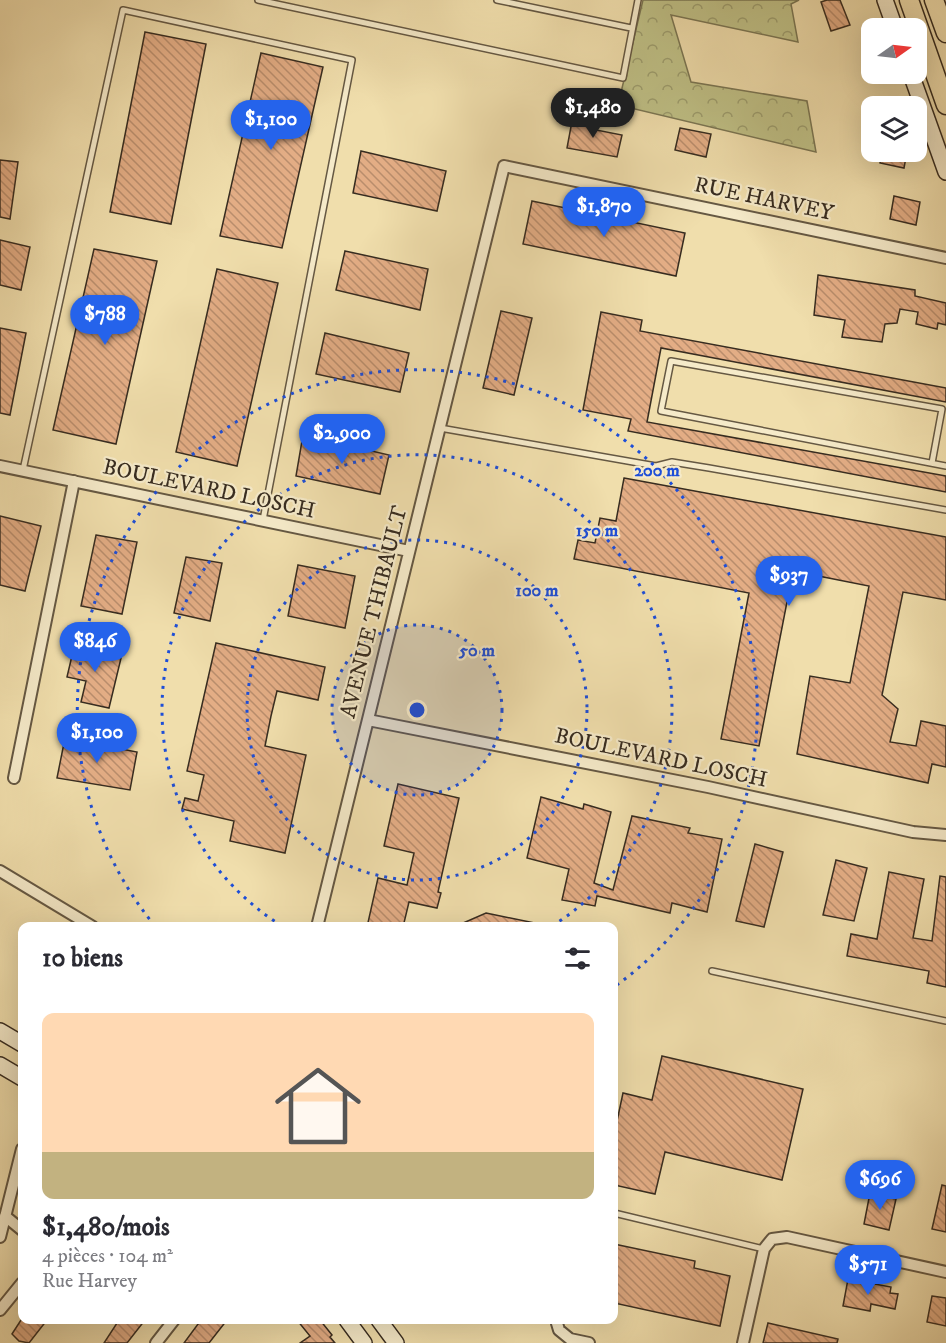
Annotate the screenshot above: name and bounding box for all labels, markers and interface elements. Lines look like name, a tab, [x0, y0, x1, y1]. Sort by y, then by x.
north arrow	[861, 18, 927, 84]
map controls	[861, 18, 927, 162]
pin: $1,480	[544, 88, 642, 139]
text: $1,480	[565, 95, 621, 120]
button: layers	[861, 96, 927, 162]
pin: $1,100	[222, 100, 320, 151]
text: $1,100	[245, 107, 297, 132]
street label: RUE HARVEY	[692, 171, 837, 227]
pin: $1,870	[555, 187, 653, 238]
text: $1,870	[577, 194, 631, 219]
pin: $788	[69, 295, 141, 346]
text: $788	[84, 302, 126, 327]
pin: $2,900	[293, 414, 391, 465]
text: $2,900	[313, 421, 371, 446]
street label: BOULEVARD LOSCH	[100, 453, 318, 525]
text: 200 m	[634, 460, 680, 482]
street label: AVENUE THIBAULT	[335, 503, 414, 721]
text: 150 m	[576, 520, 619, 542]
pin: $937	[753, 556, 825, 607]
text: $937	[770, 563, 808, 588]
text: 100 m	[515, 580, 559, 602]
pin: $846	[59, 622, 131, 673]
text: $846	[74, 629, 116, 654]
text: 50 m	[458, 640, 495, 662]
centre of rings	[407, 700, 427, 720]
pin: $1,100	[48, 713, 146, 764]
text: $1,100	[71, 720, 123, 745]
street label: BOULEVARD LOSCH	[552, 722, 770, 794]
text: 10 biens	[42, 942, 123, 975]
icon: filters	[561, 942, 594, 975]
icon: home	[264, 1052, 372, 1160]
pin: $696	[844, 1160, 916, 1211]
text: $696	[859, 1167, 901, 1192]
text: $1,480/mois	[42, 1211, 170, 1244]
text: 4 pièces · 104 m²	[42, 1244, 173, 1269]
pin: $571	[832, 1245, 904, 1296]
text: $571	[849, 1252, 887, 1277]
text: Rue Harvey	[42, 1269, 137, 1294]

